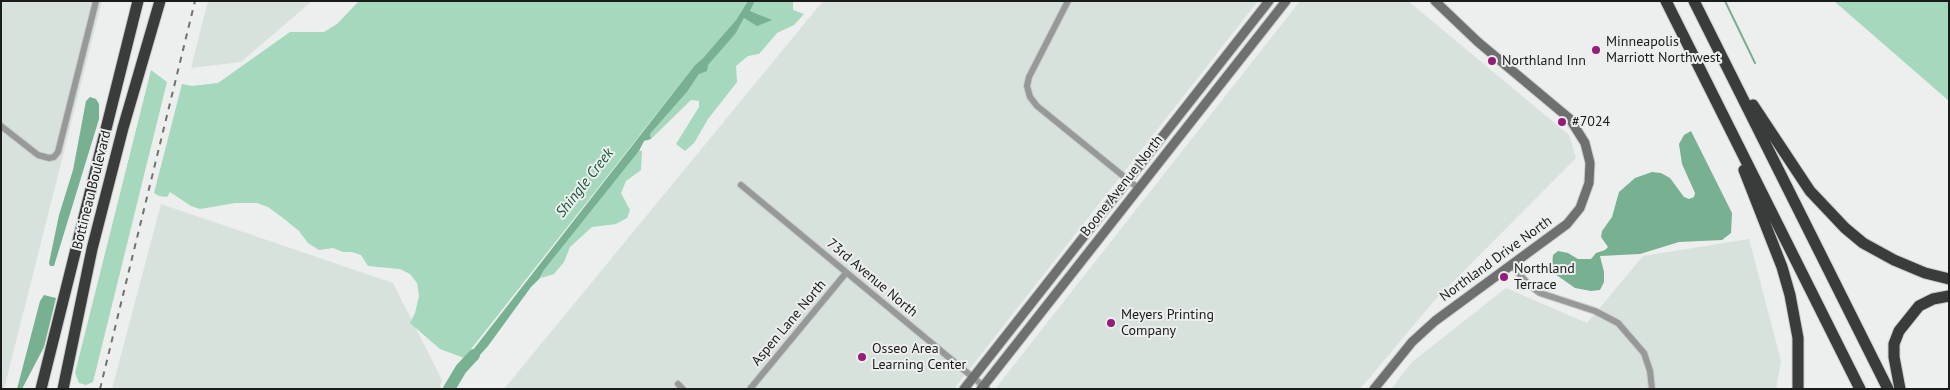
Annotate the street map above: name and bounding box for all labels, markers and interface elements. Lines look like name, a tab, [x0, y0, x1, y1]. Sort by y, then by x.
place label: Minneapolis Marriott Northwest	[1606, 34, 1720, 66]
marker: Minneapolis Marriott Northwest	[1590, 44, 1602, 56]
place label: Northland Inn	[1502, 53, 1586, 69]
marker: Northland Inn	[1486, 55, 1498, 67]
place label: #7024	[1572, 114, 1610, 130]
marker: #7024	[1556, 116, 1568, 128]
street label: Bottineau Boulevard	[69, 129, 115, 251]
street label: Boone Avenue North	[1077, 132, 1167, 240]
water label: Shingle Creek	[552, 145, 618, 221]
street label: Northland Drive North	[1437, 213, 1555, 305]
street label: 73rd Avenue North	[823, 235, 921, 321]
place label: Northland Terrace	[1514, 261, 1575, 294]
marker: Northland Terrace	[1498, 271, 1510, 283]
street label: Aspen Lane North	[748, 277, 830, 369]
place label: Meyers Printing Company	[1121, 307, 1214, 340]
marker: Meyers Printing Company	[1105, 317, 1117, 329]
place label: Osseo Area Learning Center	[872, 341, 966, 374]
marker: Osseo Area Learning Center	[856, 351, 868, 363]

